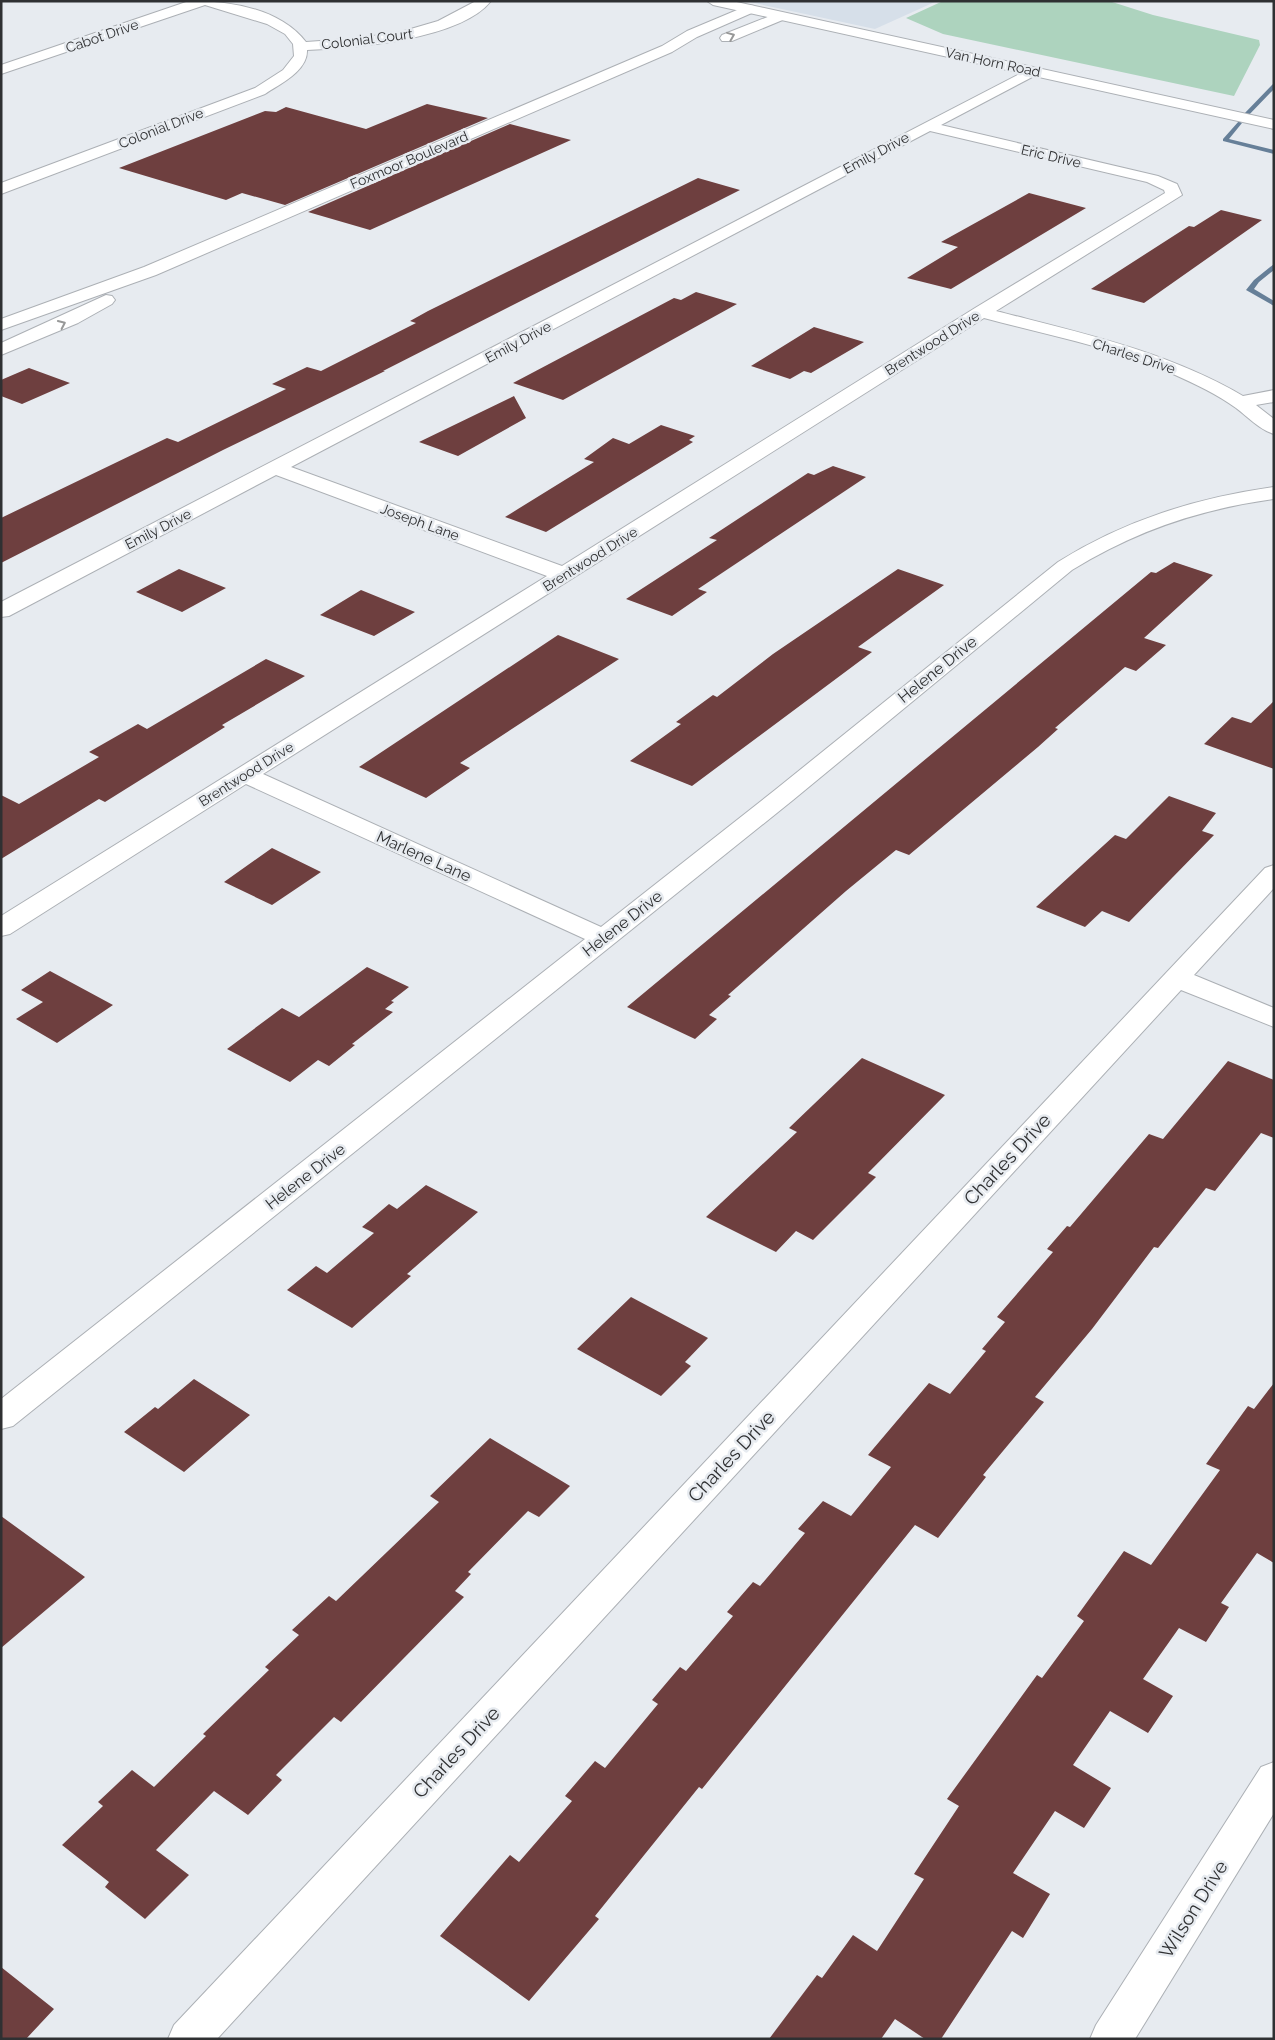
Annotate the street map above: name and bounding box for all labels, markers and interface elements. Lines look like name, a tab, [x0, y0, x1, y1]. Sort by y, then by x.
street label: Cabot Drive	[64, 16, 140, 56]
street label: Colonial Court	[320, 25, 414, 53]
one-way arrow	[727, 32, 735, 42]
street label: Van Horn Road	[944, 44, 1042, 80]
street label: Colonial Drive	[116, 105, 206, 151]
street label: Foxmoor Boulevard	[348, 128, 470, 192]
street label: Emily Drive	[840, 129, 912, 177]
street label: Eric Drive	[1019, 141, 1083, 171]
street label: Brentwood Drive	[882, 307, 982, 379]
street label: Emily Drive	[482, 318, 554, 366]
one-way arrow	[57, 319, 66, 330]
street label: Charles Drive	[1091, 335, 1177, 377]
street label: Joseph Lane	[379, 500, 461, 544]
street label: Emily Drive	[122, 505, 194, 553]
street label: Brentwood Drive	[540, 523, 640, 595]
street label: Helene Drive	[894, 632, 981, 707]
street label: Brentwood Drive	[196, 738, 296, 810]
street label: Marlene Lane	[374, 827, 474, 886]
street label: Helene Drive	[579, 886, 666, 960]
street label: Charles Drive	[959, 1109, 1055, 1209]
street label: Helene Drive	[262, 1139, 349, 1213]
street label: Charles Drive	[683, 1406, 779, 1506]
street label: Charles Drive	[408, 1702, 504, 1802]
street label: Wilson Drive	[1154, 1856, 1232, 1962]

